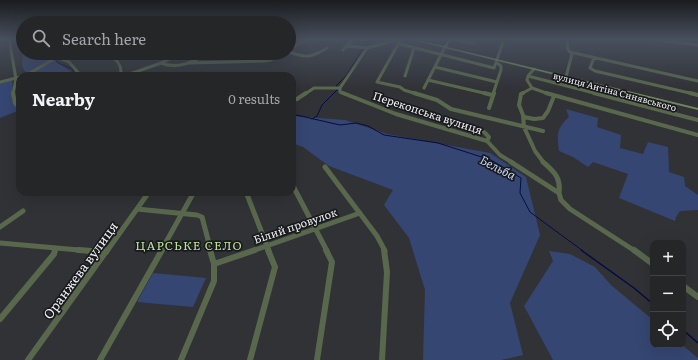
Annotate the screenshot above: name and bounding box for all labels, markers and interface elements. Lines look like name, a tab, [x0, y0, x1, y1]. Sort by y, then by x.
search box	[16, 16, 296, 60]
icon: search	[30, 27, 52, 49]
text: Search here	[62, 27, 146, 50]
street label: вулиця Антіна Синявського	[552, 68, 678, 114]
text: Nearby	[32, 86, 95, 111]
street label: Перекопська вулиця	[371, 87, 485, 137]
text: 0 results	[228, 89, 280, 108]
water label: Бельба	[477, 150, 519, 184]
street label: Білий провулок	[251, 203, 339, 247]
street label: Оранжева вулиця	[38, 217, 122, 323]
district label: ЦАРСЬКЕ СЕЛО	[135, 236, 243, 254]
map controls	[650, 240, 686, 348]
button: +	[650, 240, 686, 276]
button: −	[650, 276, 686, 312]
button: locate	[650, 312, 686, 348]

